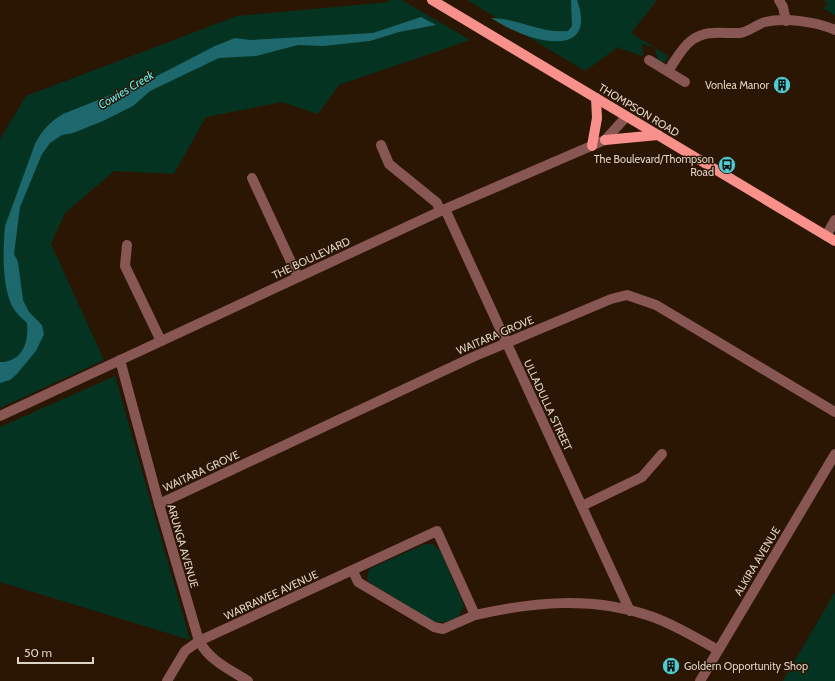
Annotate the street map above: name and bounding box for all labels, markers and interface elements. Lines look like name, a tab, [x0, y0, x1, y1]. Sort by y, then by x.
water label: Cowies Creek	[95, 67, 157, 112]
building icon: Vonlea Manor	[772, 75, 792, 95]
place label: Vonlea Manor	[705, 78, 770, 92]
street label: THOMPSON ROAD	[596, 80, 682, 140]
place label: The Boulevard/Thompson Road	[594, 152, 714, 179]
bus stop icon: The Boulevard/Thompson Road	[717, 155, 737, 175]
street label: THE BOULEVARD	[270, 234, 352, 282]
street label: WAITARA GROVE	[454, 312, 536, 358]
street label: ULLADULLA STREET	[521, 357, 575, 453]
street label: WAITARA GROVE	[161, 447, 241, 495]
street label: ARUNGA AVENUE	[164, 502, 202, 590]
street label: ALKIRA AVENUE	[731, 524, 783, 598]
street label: WARRAWEE AVENUE	[222, 567, 320, 623]
scale bar	[18, 639, 93, 665]
text: 50 m	[24, 645, 52, 660]
building icon: Goldern Opportunity Shop	[661, 656, 681, 676]
place label: Goldern Opportunity Shop	[684, 659, 808, 673]

